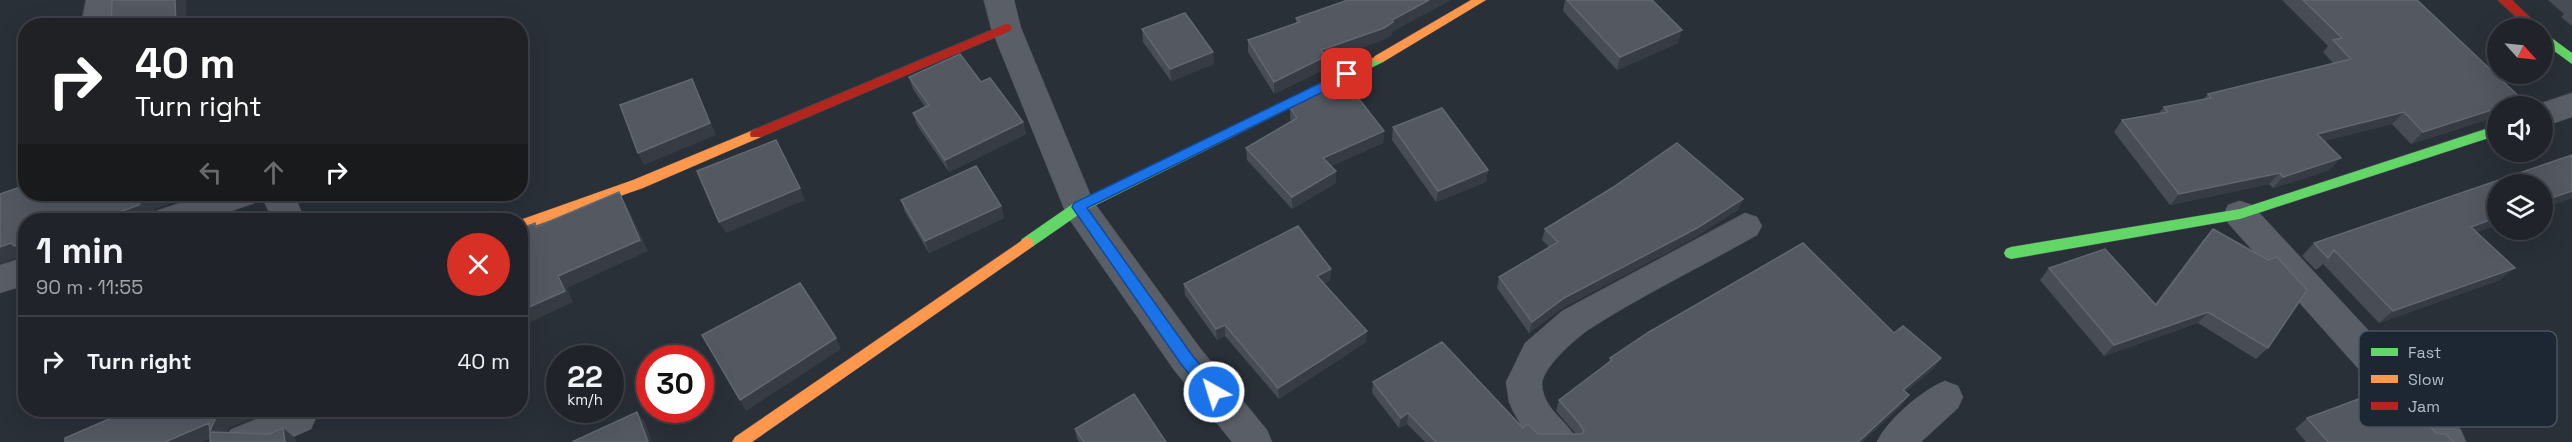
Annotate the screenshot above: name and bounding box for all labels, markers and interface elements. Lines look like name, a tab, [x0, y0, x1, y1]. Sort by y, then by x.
north arrow	[2487, 18, 2553, 84]
map controls	[2487, 18, 2553, 240]
text: 40 m	[135, 37, 235, 90]
icon: right	[36, 42, 114, 120]
pin	[1321, 48, 1372, 99]
icon: arrive	[1330, 57, 1363, 90]
text: Turn right	[135, 89, 262, 124]
button: sound	[2487, 96, 2553, 162]
icon: left	[194, 156, 227, 189]
icon: ahead	[257, 156, 290, 189]
icon: right	[320, 156, 353, 189]
button: layers	[2487, 174, 2553, 240]
text: 1 min	[36, 228, 124, 274]
button: close	[447, 233, 510, 296]
text: 90 m · 11:55	[36, 274, 143, 300]
legend	[2359, 331, 2557, 427]
text: Fast	[2408, 342, 2441, 363]
icon: right	[36, 345, 69, 378]
speed limit sign: 30	[636, 345, 714, 423]
text: Turn right	[87, 347, 192, 375]
text: 40 m	[458, 347, 510, 375]
text: 22	[567, 357, 603, 396]
position arrow	[1182, 360, 1246, 424]
text: Slow	[2408, 369, 2444, 390]
text: km/h	[567, 390, 603, 409]
text: Jam	[2408, 396, 2440, 417]

